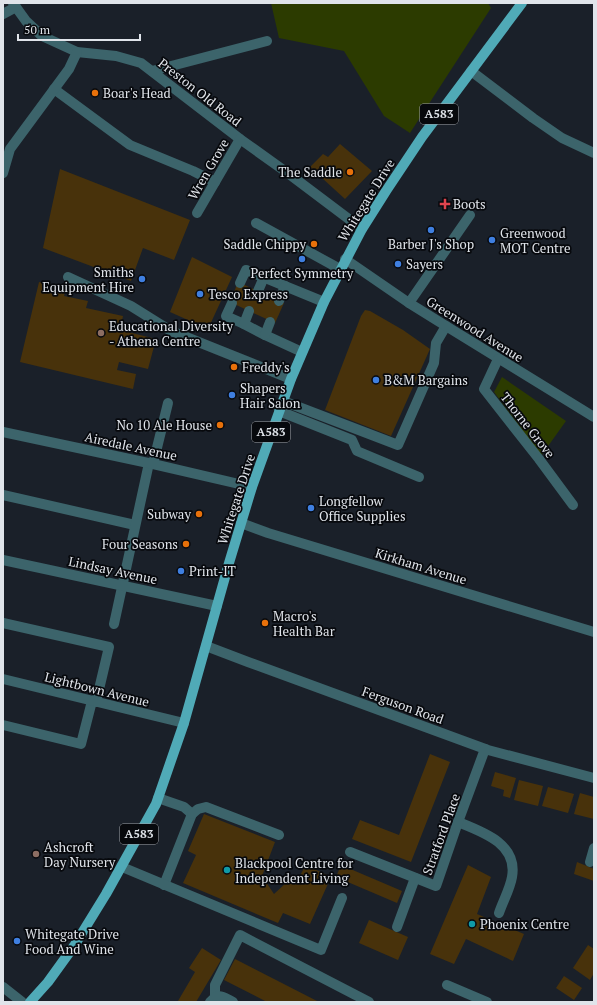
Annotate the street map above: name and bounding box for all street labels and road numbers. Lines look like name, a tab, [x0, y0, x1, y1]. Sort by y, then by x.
street label: Preston Old Road	[155, 54, 245, 130]
road number: A583	[420, 104, 458, 124]
street label: Wren Grove	[183, 135, 233, 203]
street label: Whitegate Drive	[333, 155, 399, 245]
street label: Greenwood Avenue	[423, 292, 527, 366]
street label: Thorne Grove	[497, 388, 559, 462]
road number: A583	[252, 422, 290, 442]
street label: Airedale Avenue	[83, 427, 179, 465]
street label: Whitegate Drive	[213, 452, 259, 546]
street label: Kirkham Avenue	[373, 544, 469, 588]
street label: Lindsay Avenue	[67, 552, 159, 588]
street label: Lightbown Avenue	[43, 667, 151, 711]
street label: Ferguson Road	[360, 682, 446, 728]
street label: Stratford Place	[418, 791, 464, 877]
road number: A583	[120, 824, 158, 844]

